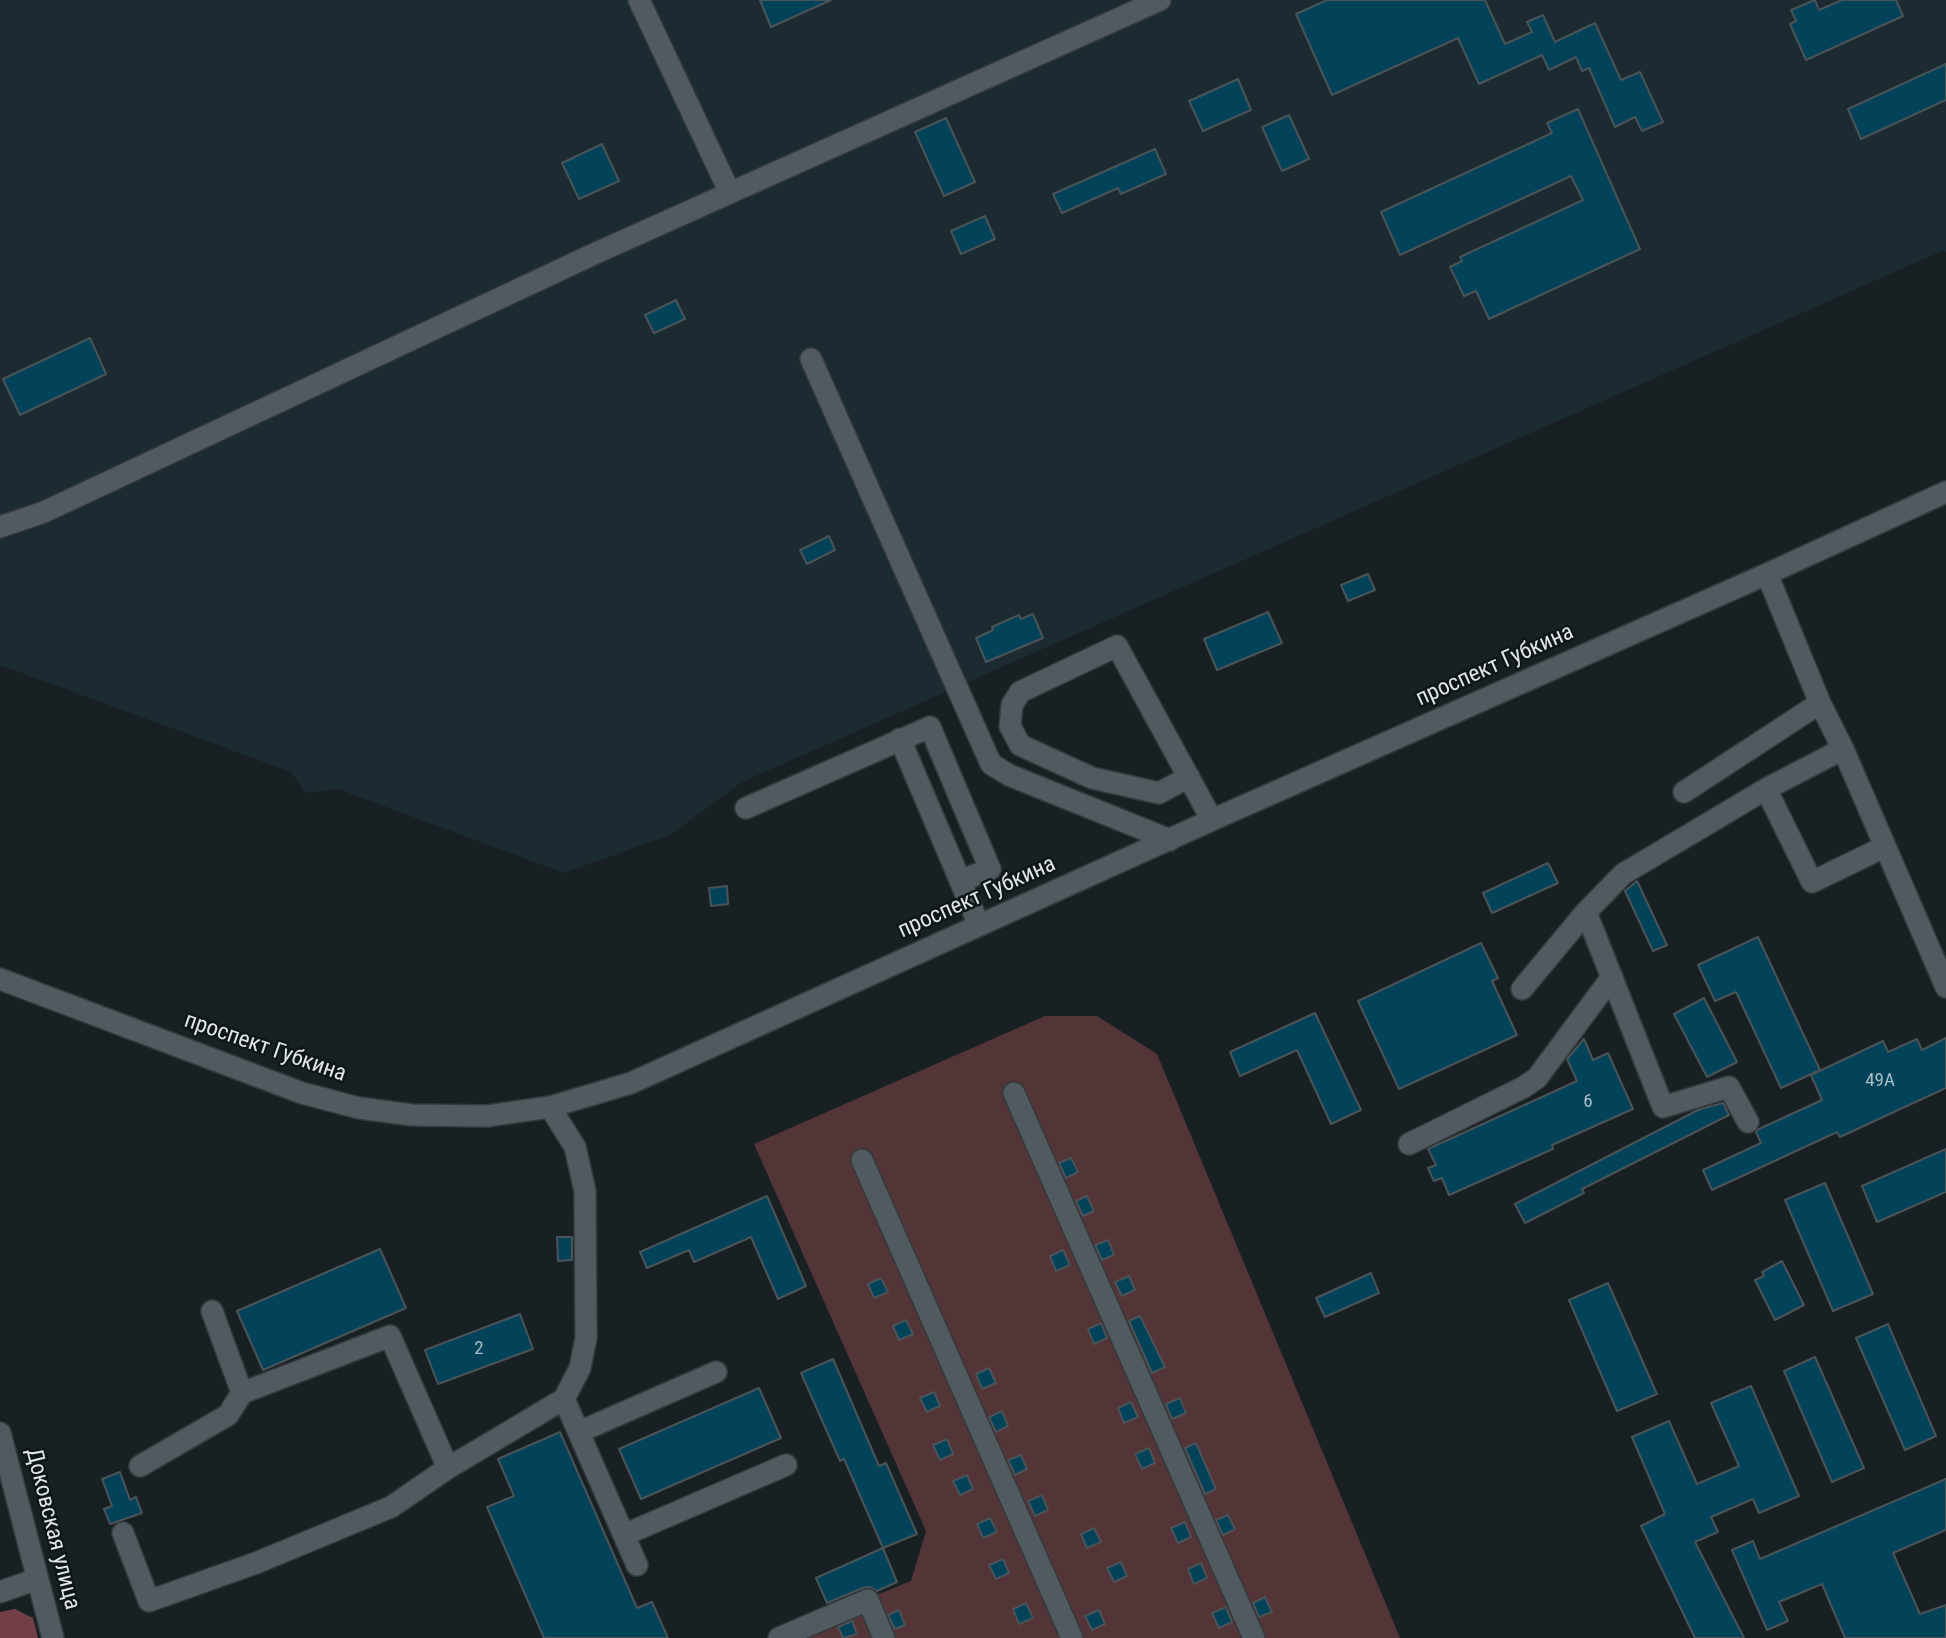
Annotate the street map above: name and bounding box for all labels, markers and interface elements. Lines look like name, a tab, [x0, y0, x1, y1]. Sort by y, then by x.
street label: проспект Губкина	[1412, 619, 1578, 713]
street label: проспект Губкина	[894, 851, 1060, 945]
street label: проспект Губкина	[180, 1007, 350, 1089]
house number: 49А	[1865, 1070, 1895, 1092]
house number: 6	[1583, 1091, 1593, 1113]
house number: 2	[474, 1338, 484, 1360]
street label: Доковская улица	[19, 1445, 85, 1613]

